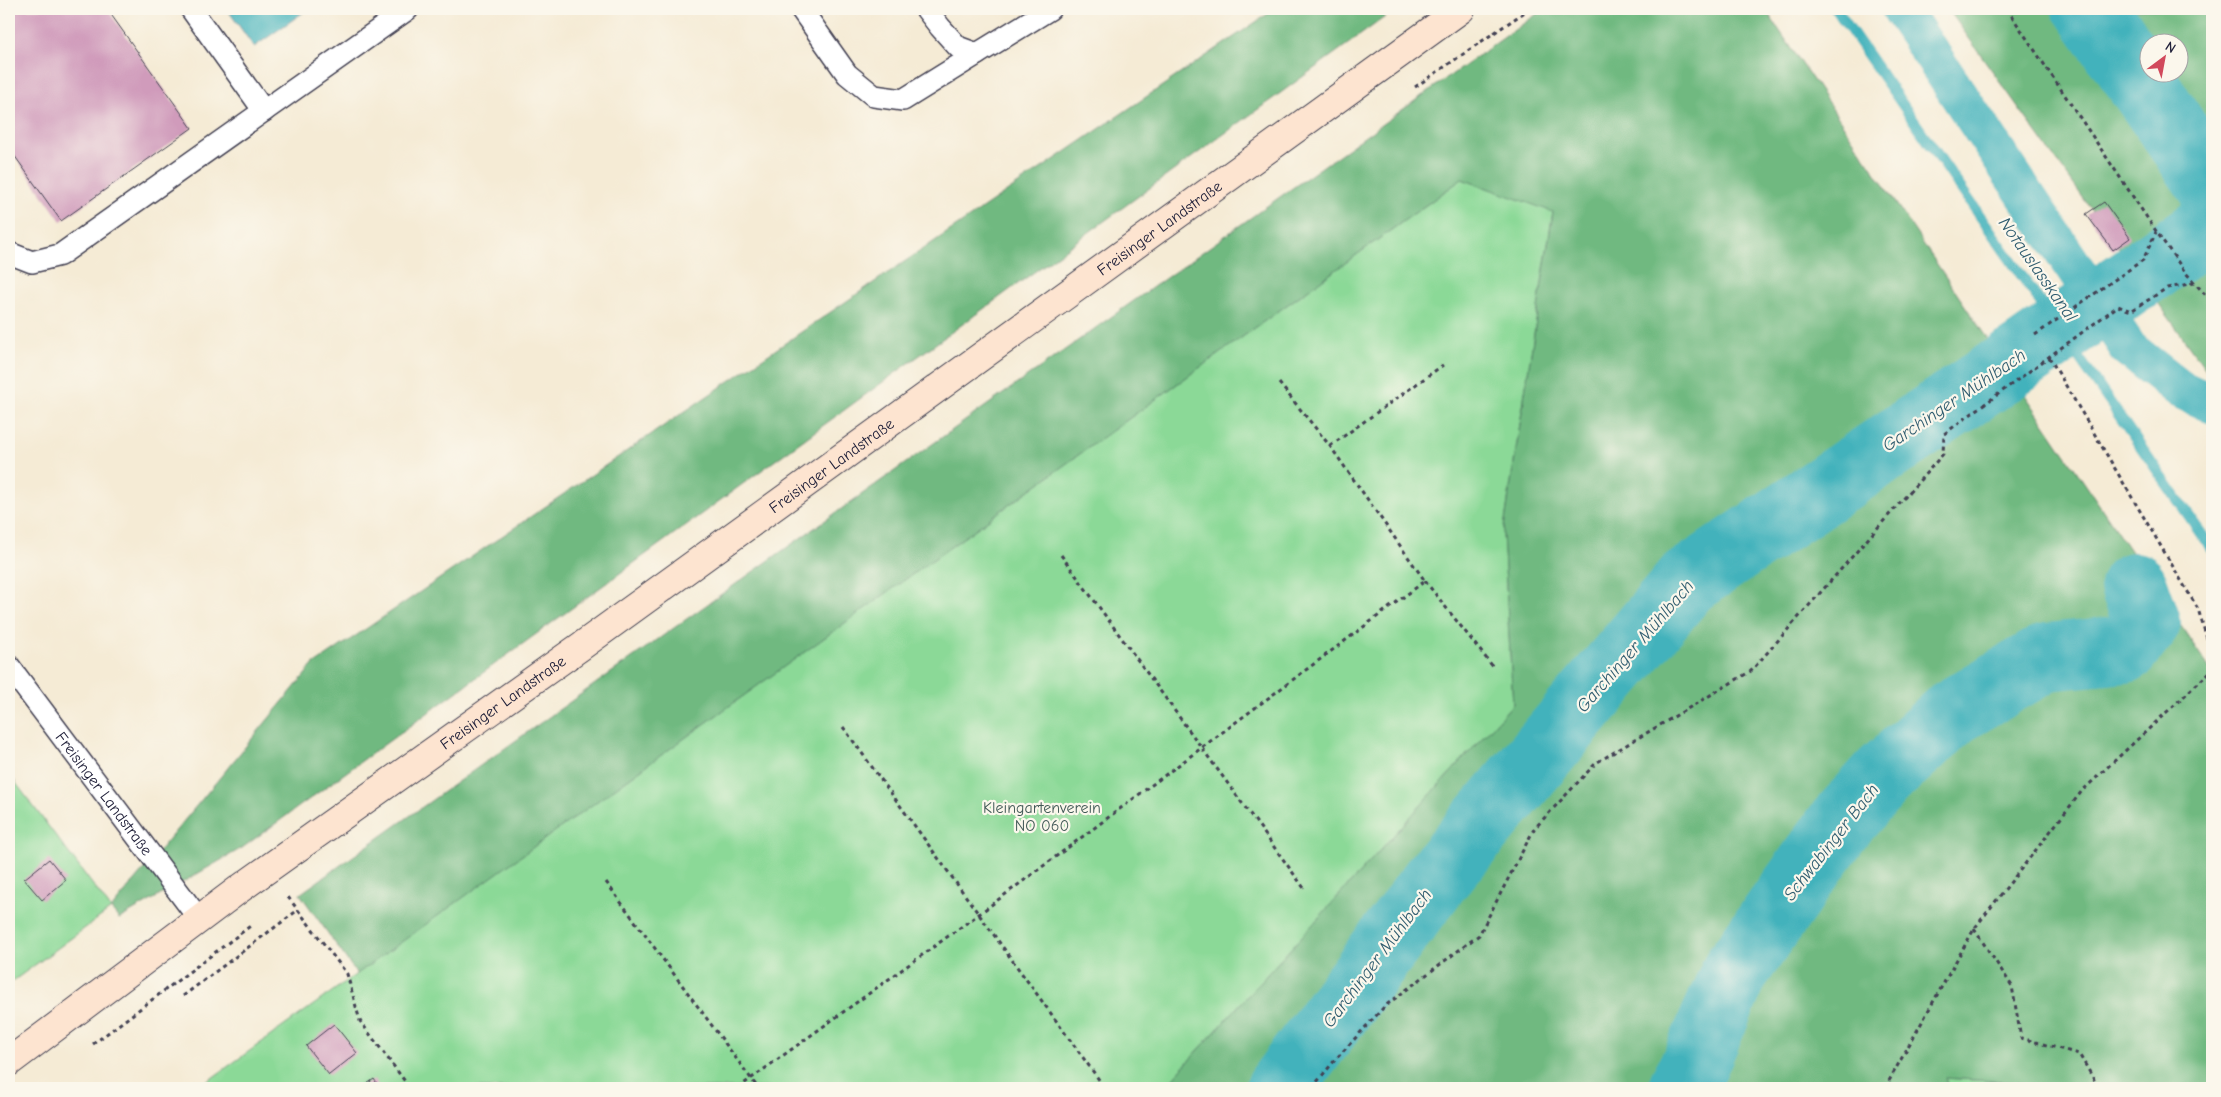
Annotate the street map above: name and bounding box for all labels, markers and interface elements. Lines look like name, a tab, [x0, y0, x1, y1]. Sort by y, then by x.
north arrow	[2138, 32, 2188, 82]
text: N	[2162, 38, 2179, 57]
street label: Freisinger Landstraße	[1094, 177, 1226, 280]
water label: Notauslasskanal	[1994, 213, 2082, 326]
water label: Garchinger Mühlbach	[1879, 345, 2030, 456]
street label: Freisinger Landstraße	[766, 415, 898, 517]
water label: Garchinger Mühlbach	[1572, 576, 1698, 717]
street label: Freisinger Landstraße	[437, 652, 569, 754]
street label: Freisinger Landstraße	[52, 728, 156, 859]
water label: Schwabinger Bach	[1779, 780, 1883, 905]
park label: Kleingartenverein NO 060	[983, 799, 1101, 835]
water label: Garchinger Mühlbach	[1318, 885, 1436, 1032]

